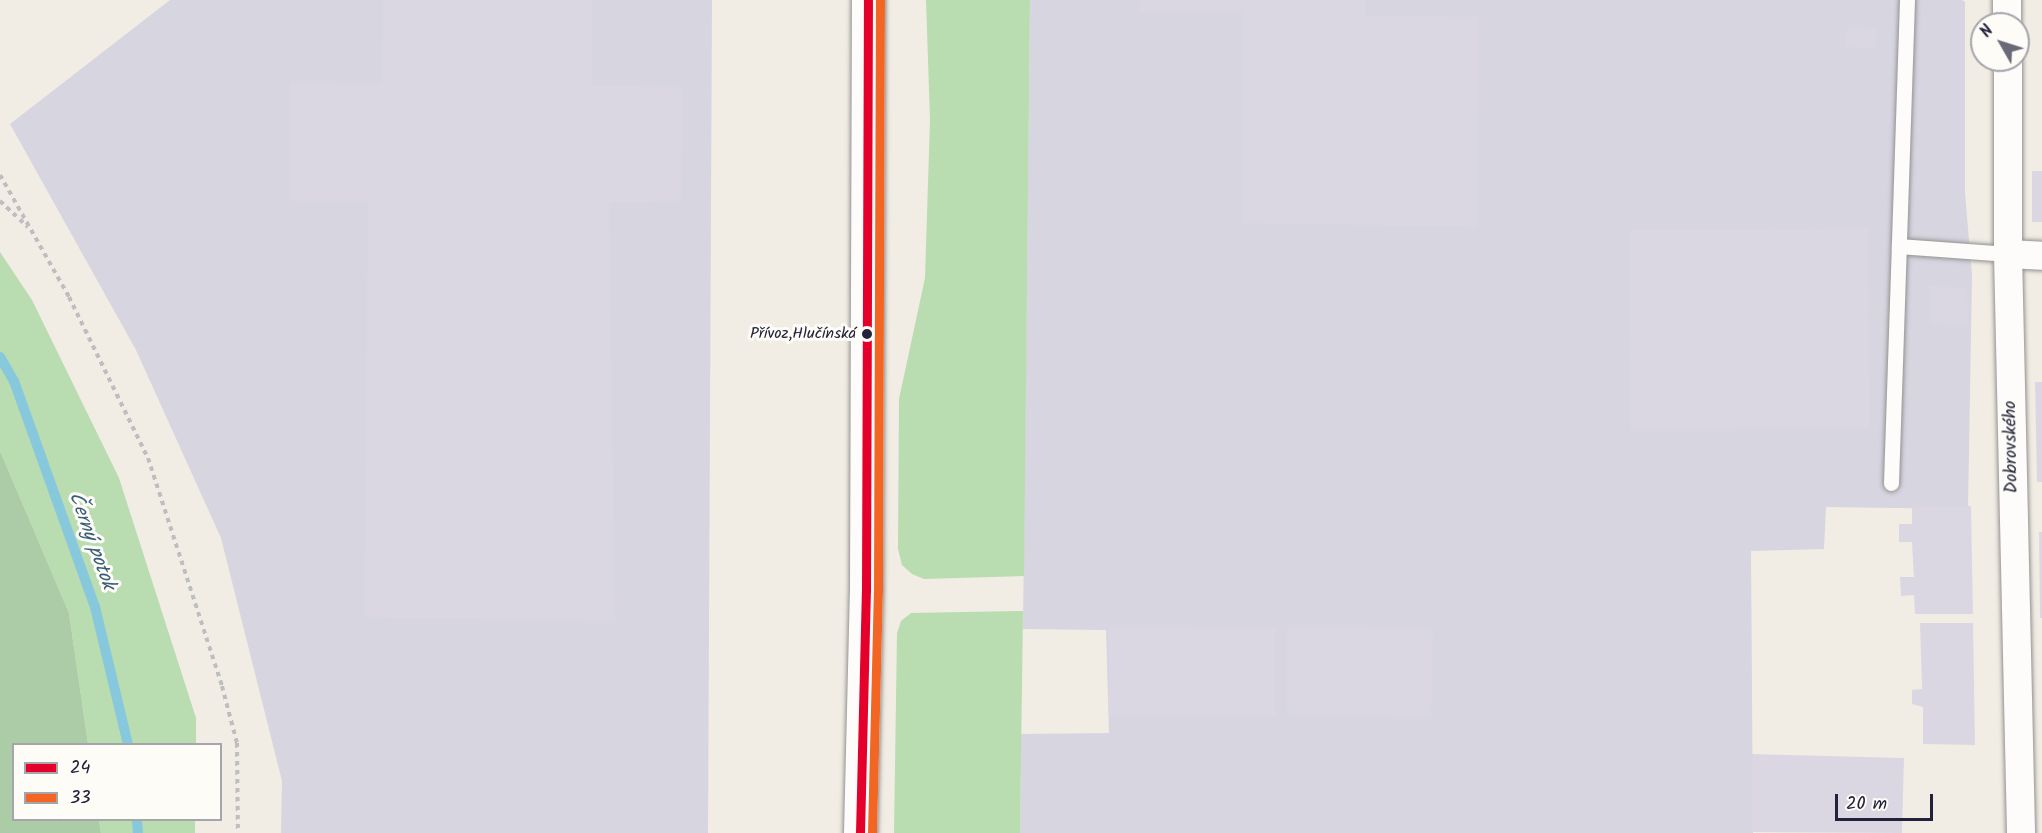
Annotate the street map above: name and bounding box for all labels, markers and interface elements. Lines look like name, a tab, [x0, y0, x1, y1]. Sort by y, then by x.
north arrow	[1970, 12, 2030, 72]
text: N	[1974, 20, 2000, 43]
place label: Přívoz,Hlučínská	[750, 324, 856, 344]
marker: Přívoz,Hlučínská	[861, 328, 873, 340]
street label: Dobrovského	[2000, 400, 2024, 494]
water label: Černý potok	[62, 489, 120, 593]
legend	[12, 743, 222, 821]
text: 24	[70, 754, 90, 783]
scale bar	[1838, 782, 1936, 820]
text: 33	[70, 784, 91, 813]
text: 20 m	[1846, 790, 1887, 819]

